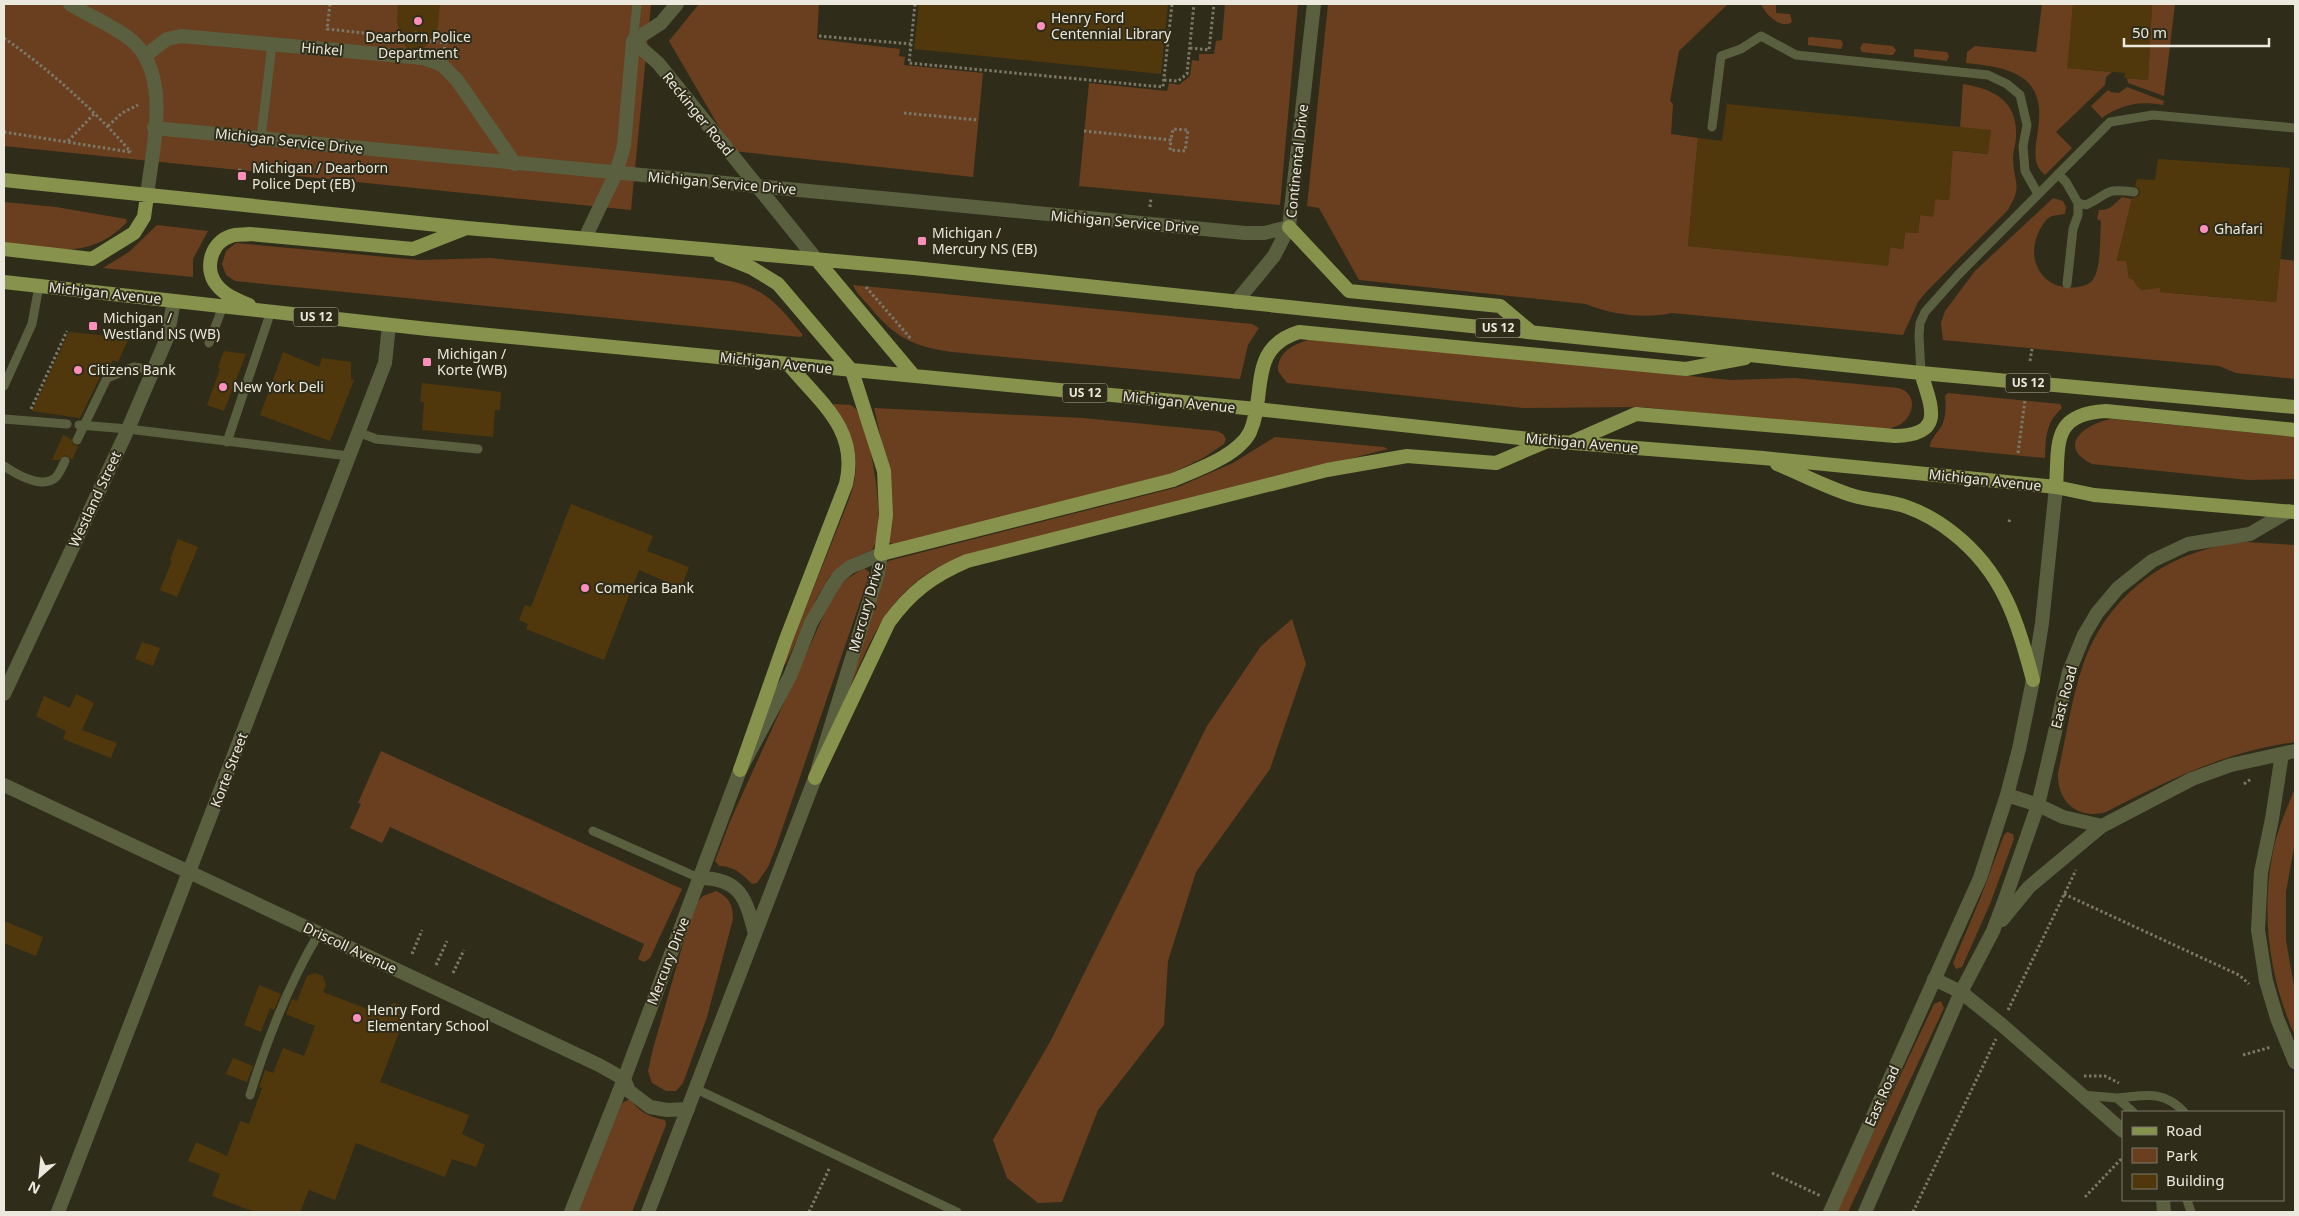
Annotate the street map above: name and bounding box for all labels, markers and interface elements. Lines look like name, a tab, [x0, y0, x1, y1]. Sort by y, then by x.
place label: Henry Ford Centennial Library	[1051, 8, 1172, 43]
marker: Dearborn Police Department	[412, 15, 424, 27]
scale bar	[2124, 15, 2269, 47]
marker: Henry Ford Centennial Library	[1035, 20, 1047, 32]
text: 50 m	[2132, 22, 2167, 42]
place label: Dearborn Police Department	[365, 27, 471, 62]
street label: Hinkel	[300, 37, 344, 60]
street label: Reckinger Road	[659, 68, 738, 160]
street label: Continental Drive	[1281, 103, 1312, 219]
street label: Michigan Service Drive	[214, 123, 364, 158]
place label: Michigan / Dearborn Police Dept (EB)	[252, 158, 388, 193]
street label: Michigan Service Drive	[647, 167, 797, 198]
marker: Michigan / Dearborn Police Dept (EB)	[236, 170, 248, 182]
street label: Michigan Service Drive	[1050, 206, 1200, 237]
place label: Ghafari	[2214, 219, 2263, 238]
place label: Michigan / Mercury NS (EB)	[932, 223, 1037, 258]
marker: Ghafari	[2198, 223, 2210, 235]
marker: Michigan / Mercury NS (EB)	[916, 235, 928, 247]
street label: Michigan Avenue	[48, 277, 162, 308]
place label: Michigan / Westland NS (WB)	[103, 308, 220, 343]
road number: US 12	[294, 308, 338, 326]
road number: US 12	[1476, 318, 1520, 338]
marker: Michigan / Westland NS (WB)	[87, 320, 99, 332]
place label: Michigan / Korte (WB)	[437, 344, 507, 379]
street label: Michigan Avenue	[719, 347, 833, 378]
marker: Michigan / Korte (WB)	[421, 356, 433, 368]
place label: Citizens Bank	[88, 360, 176, 379]
marker: Citizens Bank	[72, 364, 84, 376]
road number: US 12	[2006, 373, 2050, 392]
place label: New York Deli	[233, 377, 324, 396]
marker: New York Deli	[217, 381, 229, 393]
road number: US 12	[1062, 383, 1108, 402]
street label: Michigan Avenue	[1122, 386, 1236, 417]
street label: Michigan Avenue	[1525, 428, 1639, 457]
street label: Westland Street	[64, 448, 125, 550]
street label: Michigan Avenue	[1928, 464, 2042, 495]
street label: Mercury Drive	[844, 560, 887, 654]
place label: Comerica Bank	[595, 578, 695, 597]
marker: Comerica Bank	[579, 582, 591, 594]
street label: East Road	[2046, 663, 2081, 731]
street label: Korte Street	[206, 730, 251, 810]
street label: Mercury Drive	[642, 914, 693, 1007]
street label: Driscoll Avenue	[300, 917, 400, 978]
place label: Henry Ford Elementary School	[367, 1000, 489, 1035]
marker: Henry Ford Elementary School	[351, 1012, 363, 1024]
street label: East Road	[1860, 1062, 1903, 1129]
legend	[2122, 1111, 2284, 1201]
text: Road	[2166, 1120, 2202, 1140]
text: Park	[2166, 1145, 2198, 1165]
north arrow	[15, 1151, 65, 1201]
text: Building	[2166, 1170, 2224, 1190]
text: N	[24, 1177, 43, 1199]

